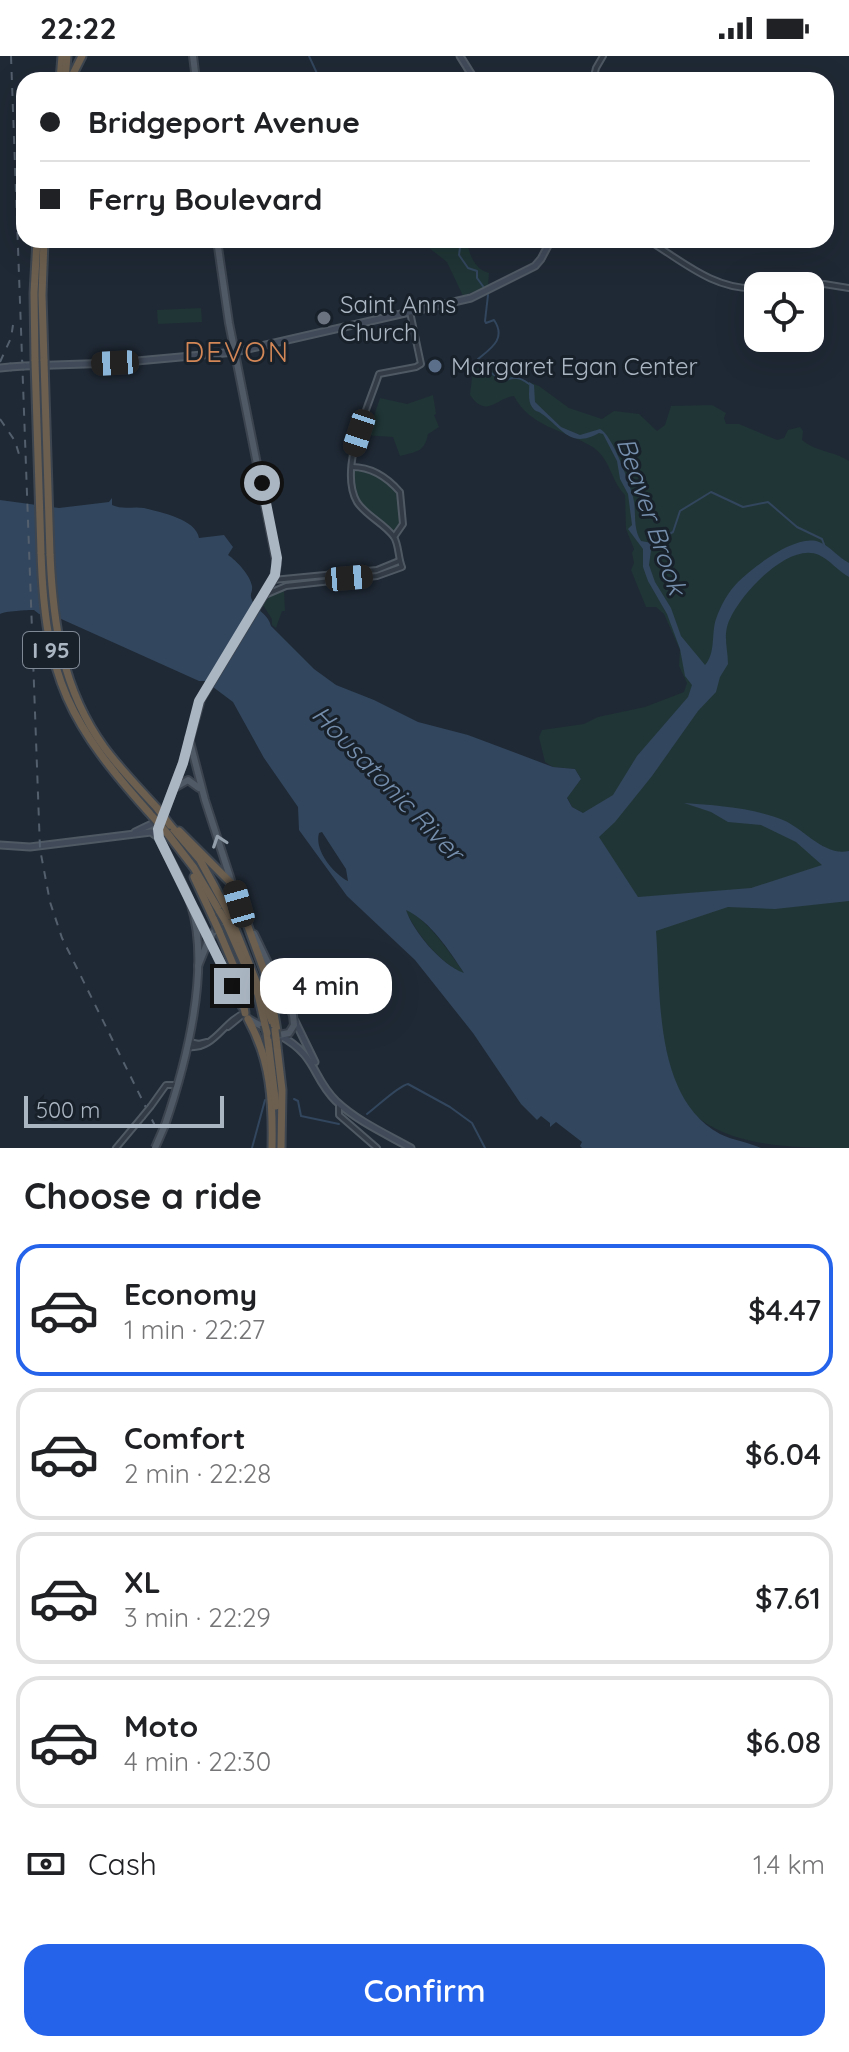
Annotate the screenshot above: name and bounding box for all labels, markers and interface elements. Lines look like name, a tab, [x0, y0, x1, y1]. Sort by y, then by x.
text: 22:22	[40, 9, 116, 47]
text: Bridgeport Avenue	[88, 103, 360, 141]
text: Ferry Boulevard	[88, 180, 322, 218]
map controls	[744, 272, 824, 352]
button: locate	[744, 272, 824, 352]
place label: Saint Anns Church	[340, 289, 456, 347]
marker: Saint Anns Church	[315, 309, 333, 327]
district label: DEVON	[184, 334, 290, 369]
car	[90, 350, 140, 376]
place label: Margaret Egan Center	[451, 351, 698, 381]
marker: Margaret Egan Center	[426, 357, 444, 375]
car	[340, 406, 378, 460]
water label: Beaver Brook	[610, 433, 695, 601]
route start	[244, 465, 280, 501]
car	[324, 564, 374, 592]
road number: I 95	[23, 632, 79, 668]
water label: Housatonic River	[305, 698, 473, 870]
one-way arrow	[212, 835, 228, 849]
car	[221, 878, 257, 930]
callout: 4 min	[260, 958, 392, 1014]
route end	[214, 968, 250, 1004]
text: 4 min	[292, 969, 360, 1002]
scale bar	[24, 1092, 224, 1128]
text: 500 m	[36, 1096, 100, 1124]
text: Choose a ride	[24, 1173, 262, 1218]
icon: car	[28, 1274, 100, 1346]
text: Economy	[124, 1275, 257, 1313]
text: $4.47	[748, 1291, 821, 1329]
text: 1 min · 22:27	[124, 1313, 265, 1346]
icon: car	[28, 1418, 100, 1490]
text: Comfort	[124, 1419, 245, 1457]
text: $6.04	[745, 1435, 821, 1473]
text: 2 min · 22:28	[124, 1457, 271, 1490]
icon: car	[28, 1562, 100, 1634]
text: XL	[124, 1563, 161, 1601]
text: $7.61	[755, 1579, 821, 1617]
text: 3 min · 22:29	[124, 1601, 271, 1634]
icon: car	[28, 1706, 100, 1778]
text: Moto	[124, 1707, 198, 1745]
text: $6.08	[746, 1723, 821, 1761]
text: 4 min · 22:30	[124, 1745, 271, 1778]
icon: cash	[24, 1842, 68, 1886]
text: Cash	[88, 1845, 157, 1883]
text: 1.4 km	[753, 1848, 825, 1881]
button: Confirm	[24, 1944, 825, 2036]

